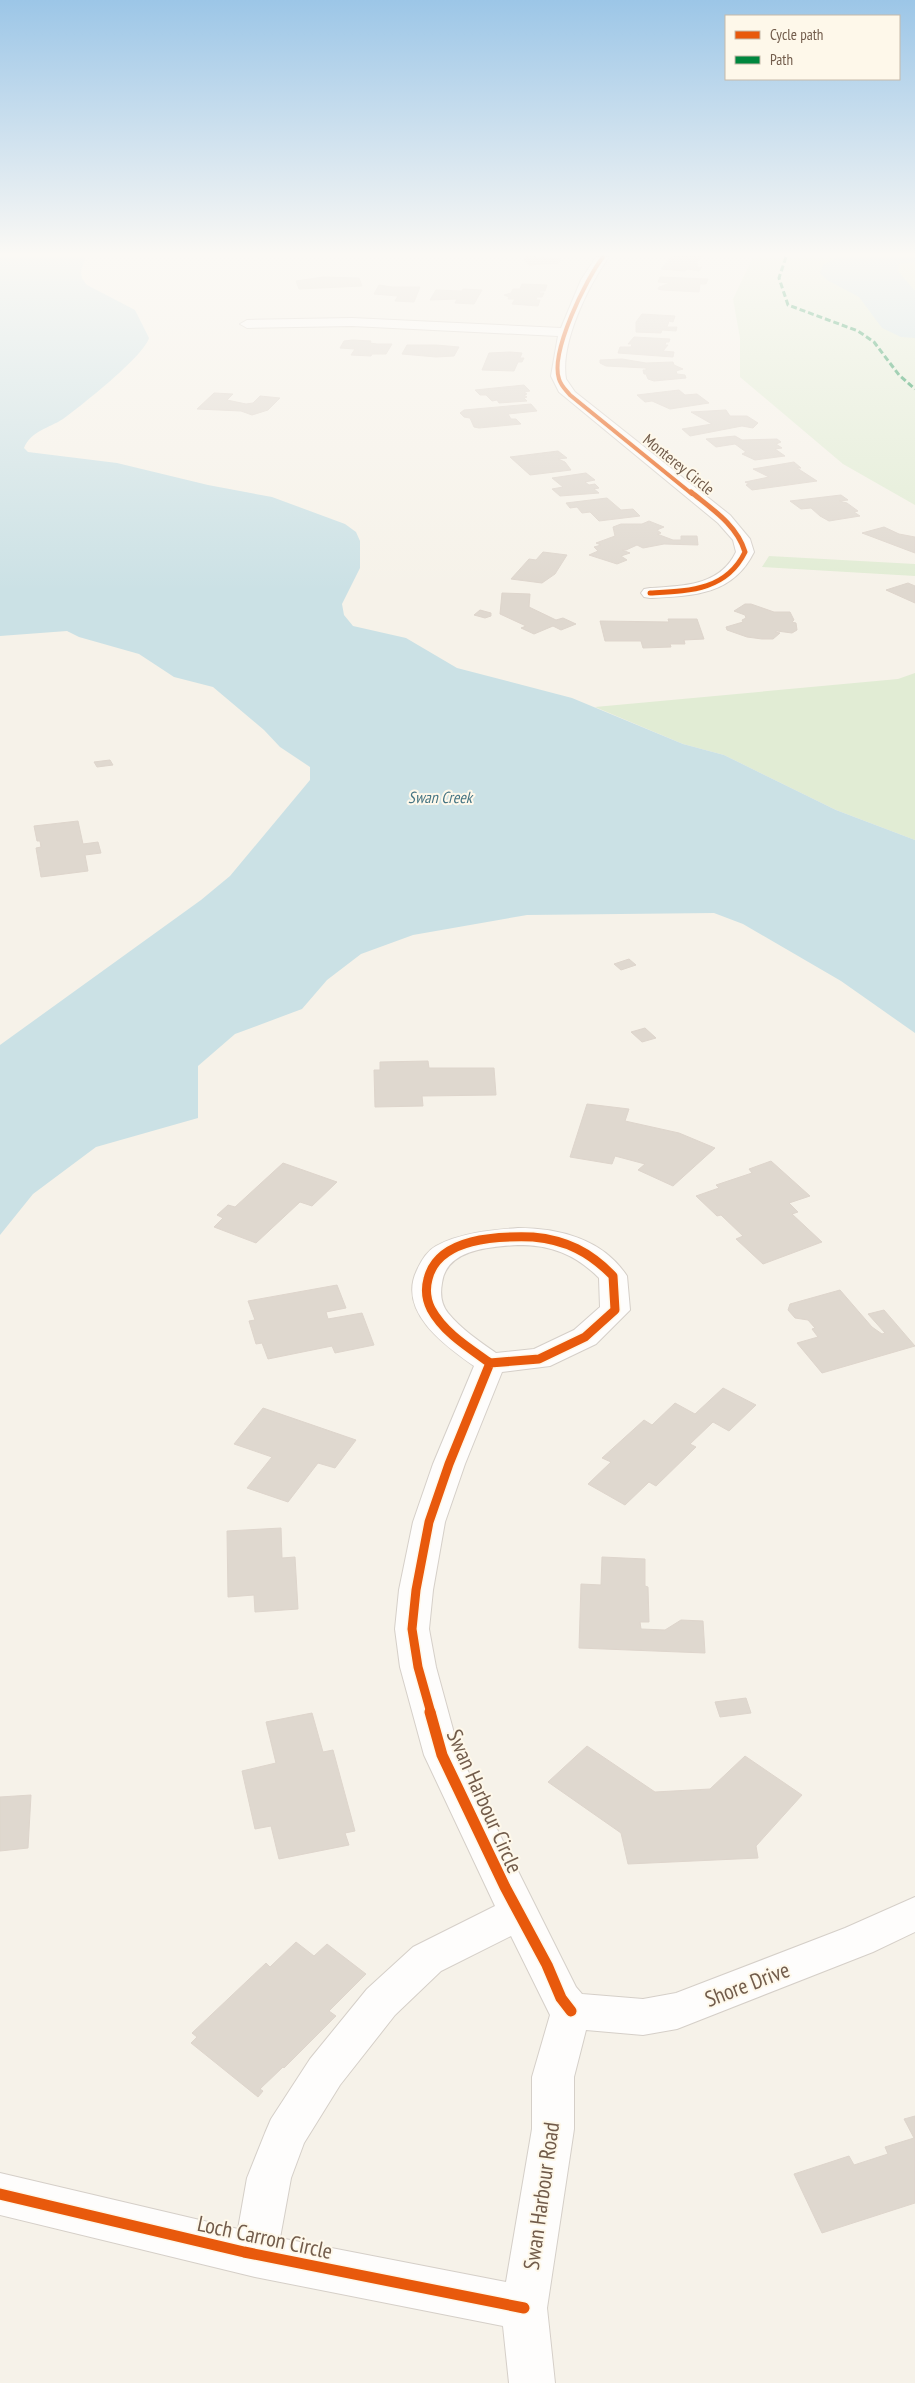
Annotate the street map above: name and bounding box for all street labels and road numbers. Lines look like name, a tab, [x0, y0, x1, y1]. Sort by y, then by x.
street label: Monterey Circle	[639, 429, 719, 499]
street label: Swan Harbour Circle	[441, 1725, 529, 1877]
street label: Shore Drive	[701, 1955, 793, 2013]
street label: Swan Harbour Road	[517, 2120, 565, 2272]
street label: Loch Carron Circle	[195, 2209, 335, 2265]

